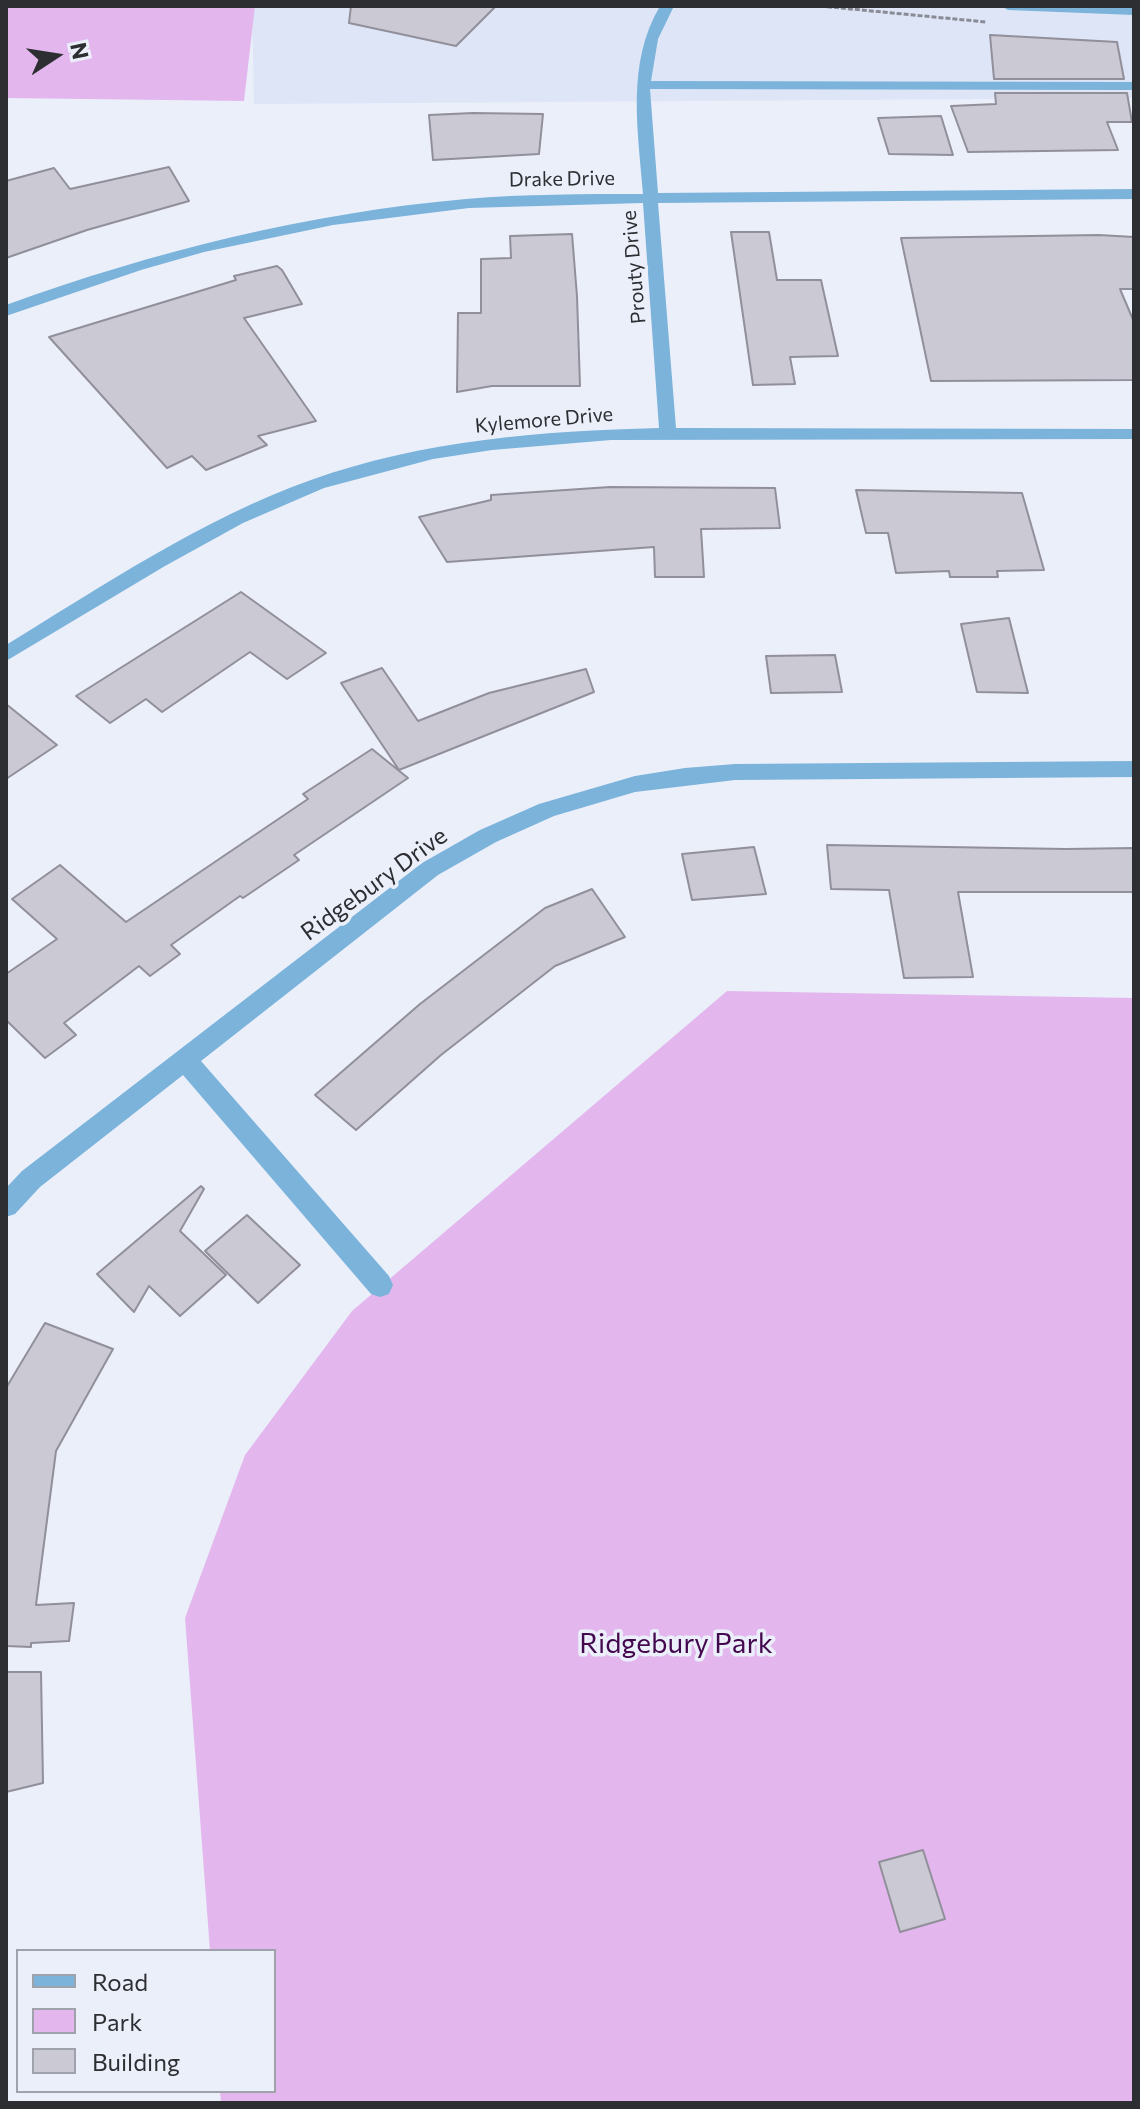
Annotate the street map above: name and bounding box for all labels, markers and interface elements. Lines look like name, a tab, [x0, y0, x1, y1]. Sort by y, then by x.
north arrow	[16, 16, 96, 96]
text: N	[65, 40, 95, 62]
street label: Drake Drive	[509, 166, 615, 192]
street label: Prouty Drive	[617, 209, 651, 325]
street label: Kylemore Drive	[474, 402, 614, 438]
street label: Ridgebury Drive	[295, 821, 453, 947]
park label: Ridgebury Park	[579, 1627, 773, 1661]
legend	[16, 1949, 276, 2093]
text: Road	[92, 1967, 148, 1996]
text: Park	[92, 2007, 142, 2036]
text: Building	[92, 2047, 180, 2076]

